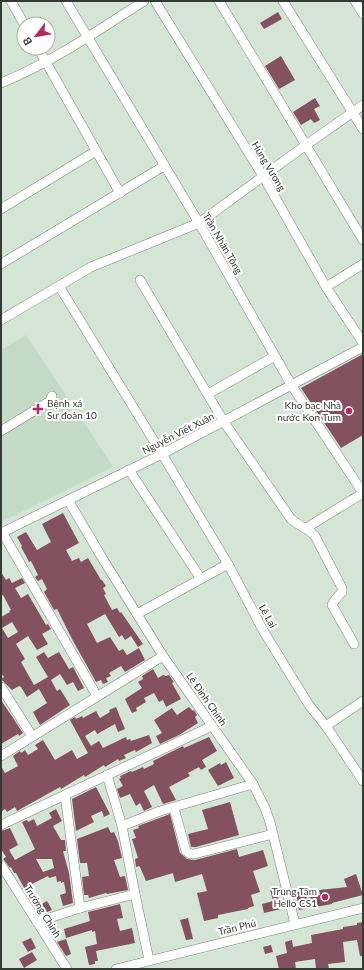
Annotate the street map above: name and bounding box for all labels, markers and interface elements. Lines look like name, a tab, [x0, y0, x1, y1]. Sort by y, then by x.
north arrow	[16, 16, 56, 56]
text: B	[20, 35, 34, 48]
street label: Hùng Vương	[250, 139, 288, 193]
street label: Trần Nhân Tông	[201, 210, 245, 276]
place label: Bệnh xá Sư đoàn 10	[47, 397, 97, 421]
place label: Kho bạc Nhà nước Kon Tum	[277, 399, 341, 423]
marker: Bệnh xá Sư đoàn 10	[32, 403, 44, 415]
marker: Kho bạc Nhà nước Kon Tum	[344, 406, 354, 416]
street label: Nguyễn Viết Xuân	[140, 410, 216, 456]
street label: Lê Lai	[257, 602, 279, 630]
street label: Lê Đình Chính	[184, 670, 230, 728]
street label: Trường Chinh	[22, 882, 64, 940]
place label: Trung Tâm Hello CS1	[272, 885, 317, 909]
marker: Trung Tâm Hello CS1	[320, 892, 330, 902]
street label: Trần Phú	[217, 917, 257, 937]

